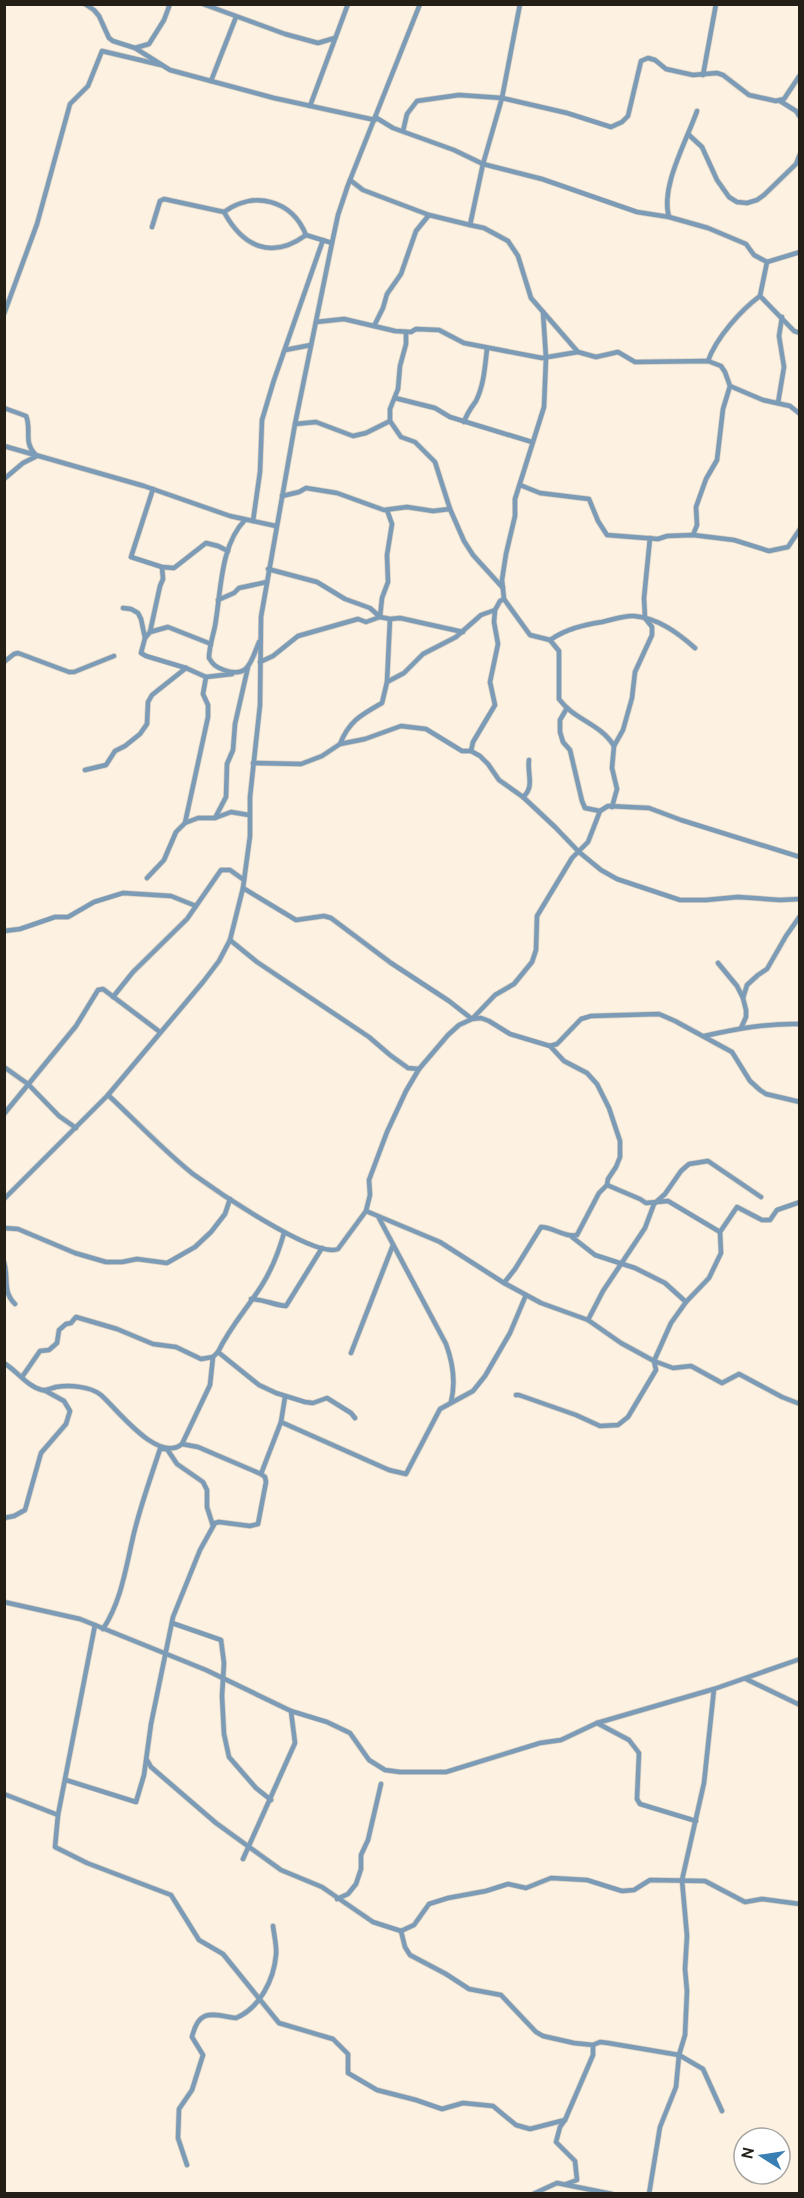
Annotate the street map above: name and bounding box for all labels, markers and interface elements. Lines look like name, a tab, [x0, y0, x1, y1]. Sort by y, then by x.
north arrow	[732, 2126, 792, 2186]
text: N	[737, 2145, 758, 2160]

